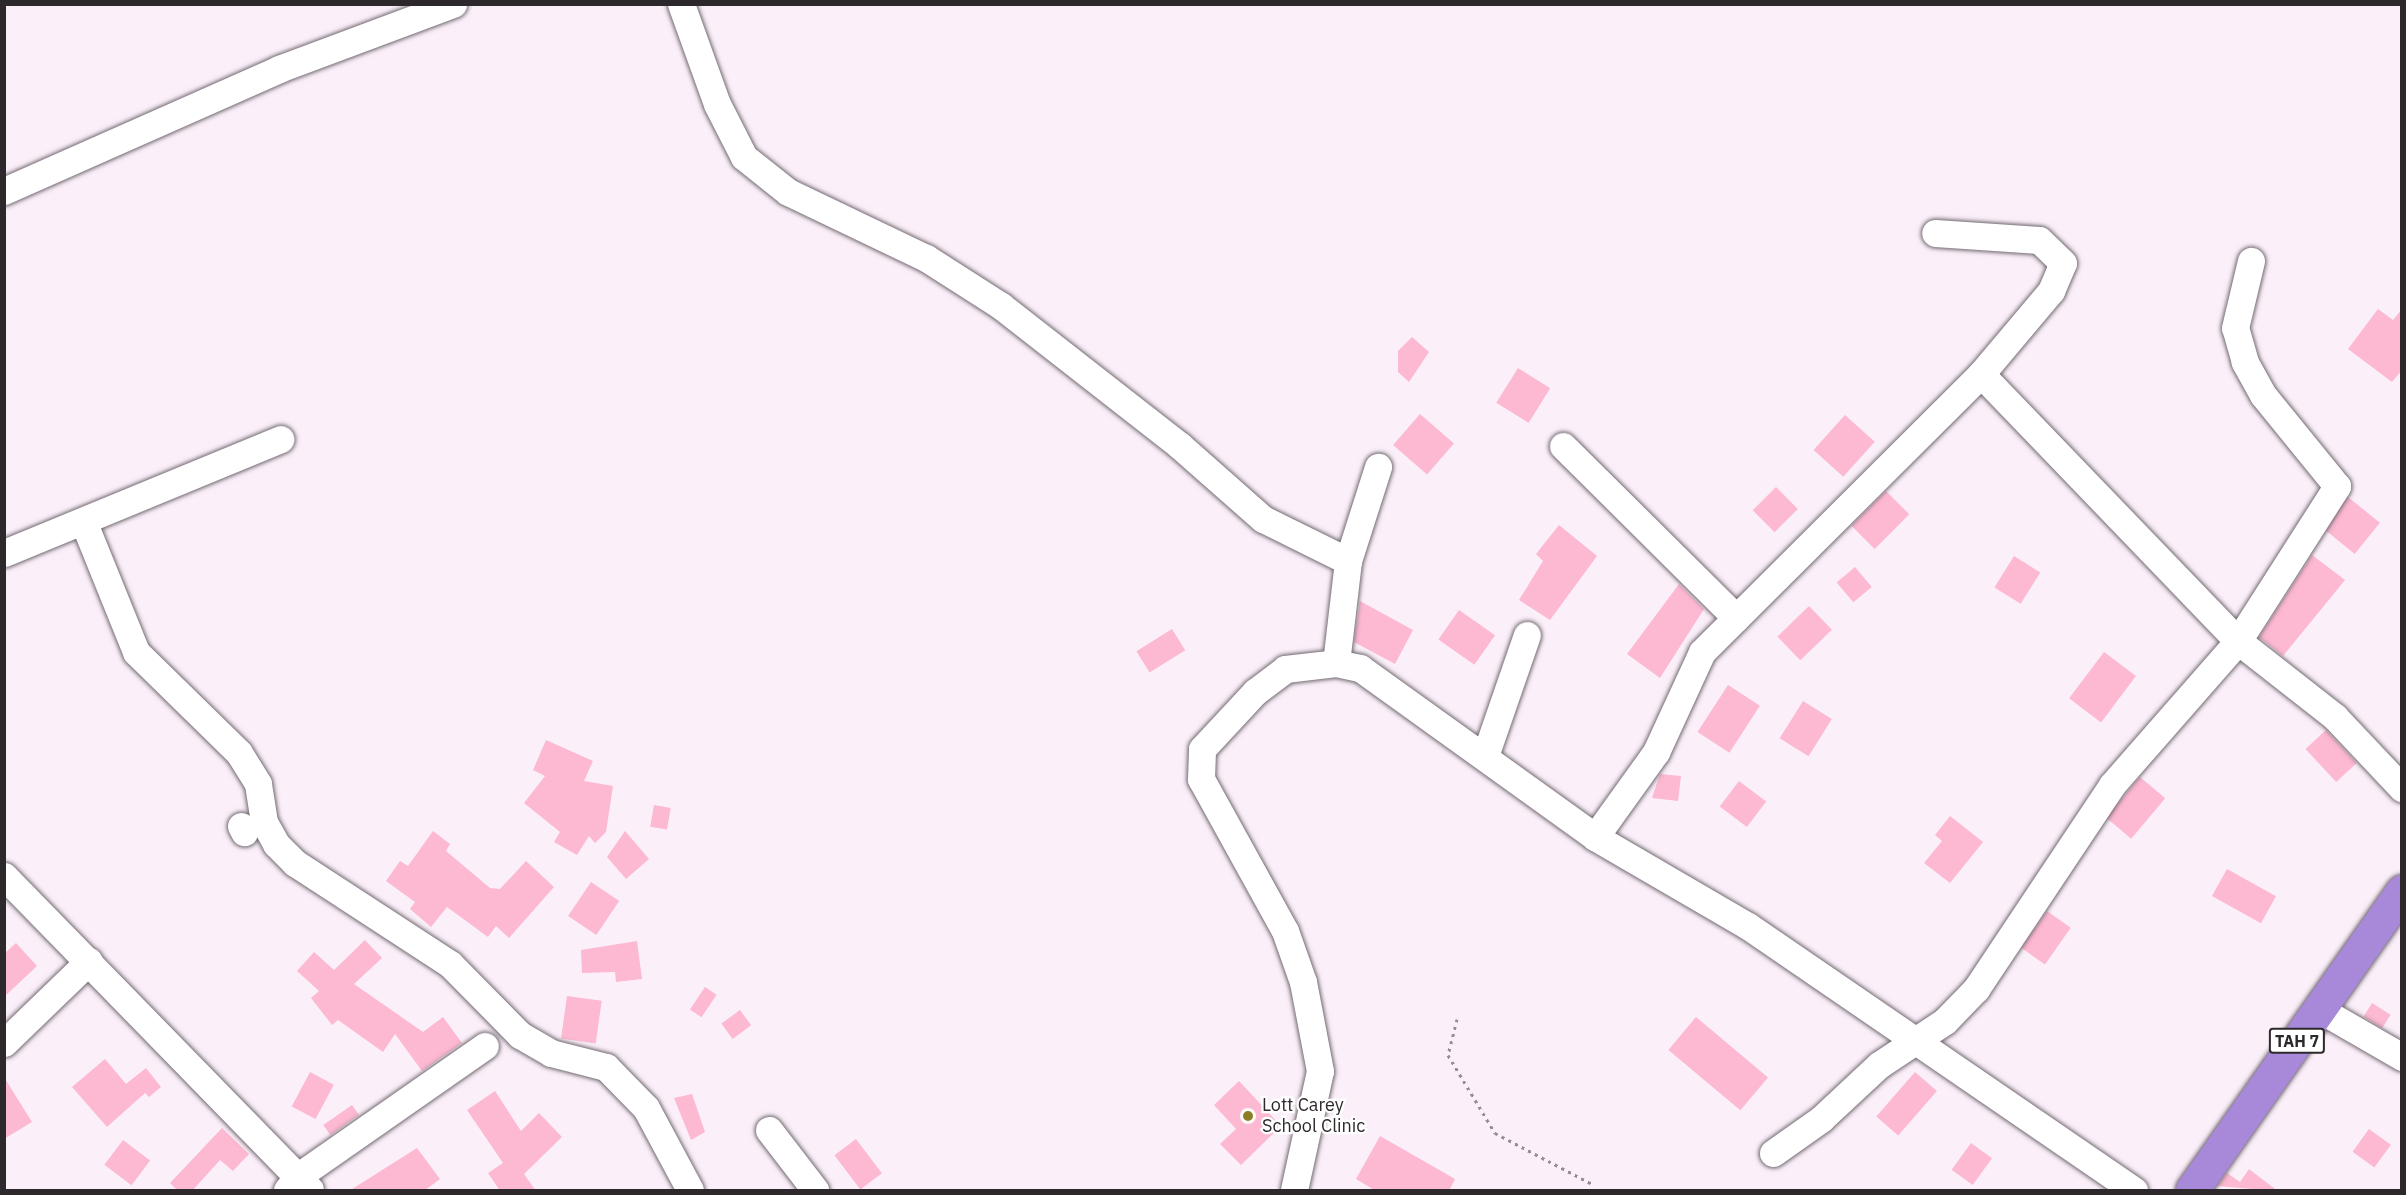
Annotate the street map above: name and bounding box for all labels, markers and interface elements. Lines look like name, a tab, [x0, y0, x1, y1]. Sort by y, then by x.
road number: TAH 7	[2268, 1028, 2326, 1054]
place label: Lott Carey School Clinic	[1262, 1095, 1365, 1138]
marker: Lott Carey School Clinic	[1239, 1107, 1257, 1125]

